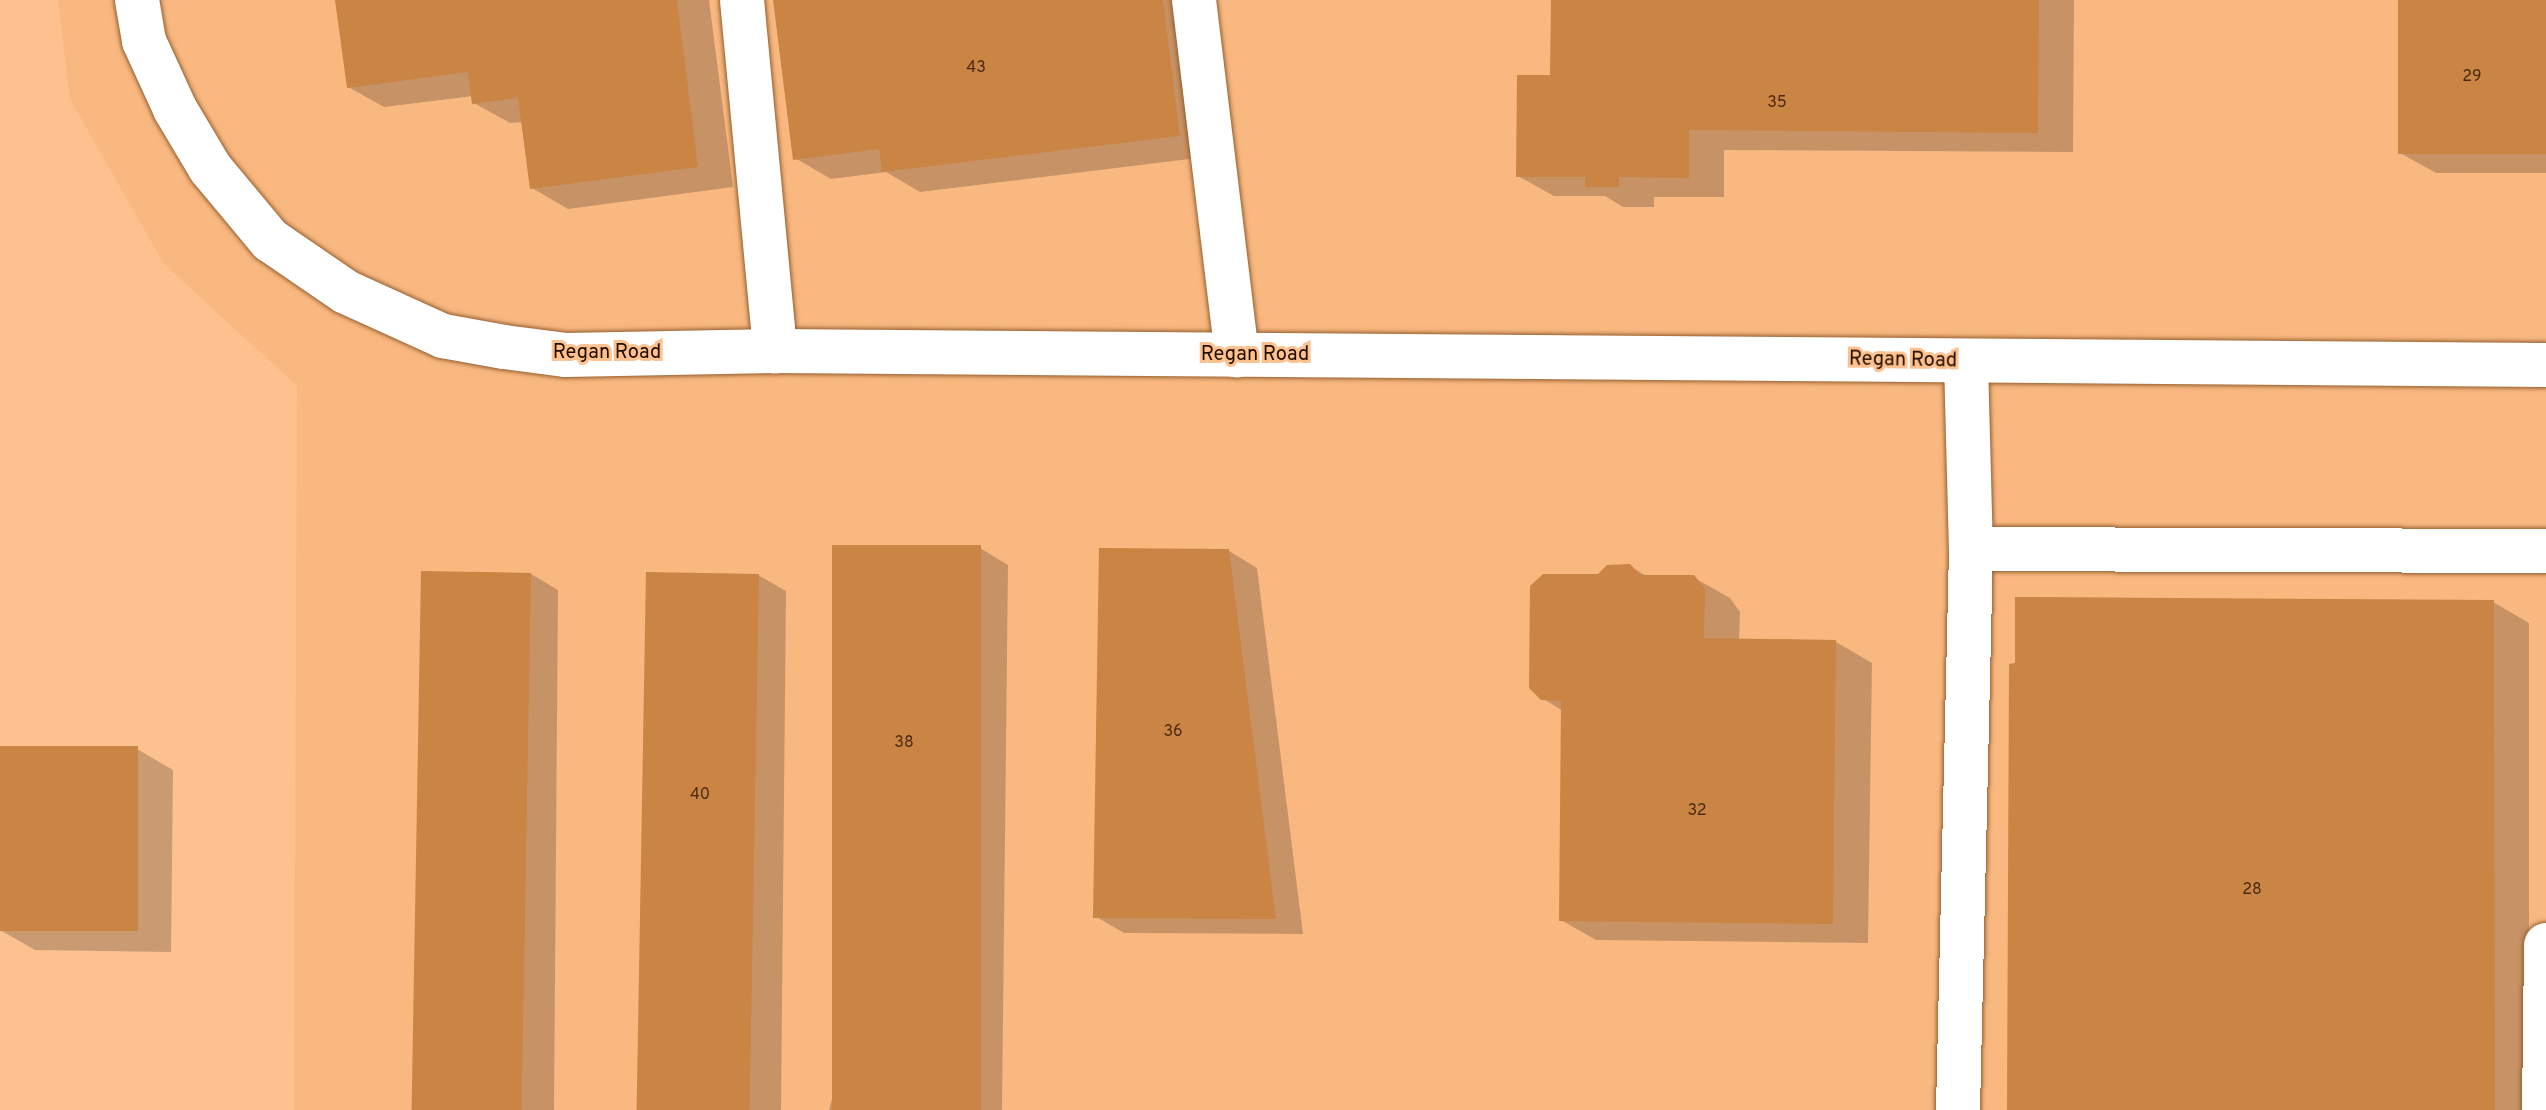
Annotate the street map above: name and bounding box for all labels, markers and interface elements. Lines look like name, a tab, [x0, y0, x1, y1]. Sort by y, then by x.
house number: 43	[966, 58, 986, 78]
house number: 29	[2462, 67, 2482, 87]
house number: 35	[1767, 93, 1787, 113]
street label: Regan Road	[553, 341, 661, 365]
street label: Regan Road	[1201, 343, 1309, 367]
street label: Regan Road	[1849, 348, 1957, 374]
house number: 36	[1163, 722, 1183, 742]
house number: 38	[894, 733, 914, 753]
house number: 40	[690, 785, 710, 805]
house number: 32	[1687, 801, 1707, 821]
house number: 28	[2242, 880, 2262, 900]

